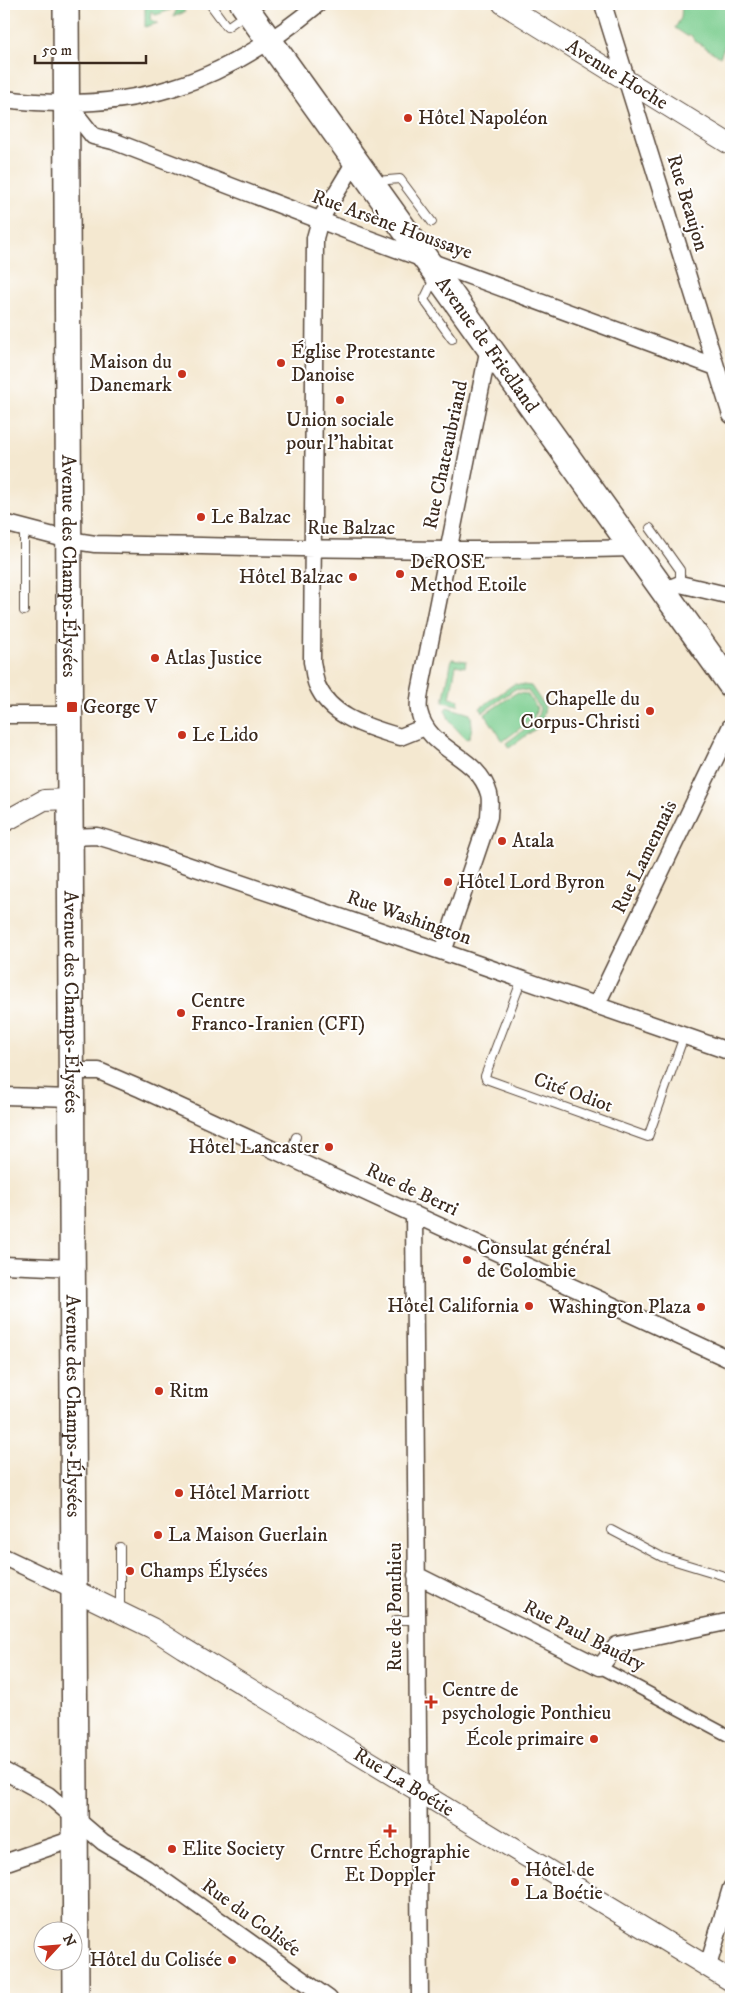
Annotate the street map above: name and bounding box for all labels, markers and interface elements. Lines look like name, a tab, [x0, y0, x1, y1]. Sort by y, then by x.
scale bar	[35, 32, 146, 64]
street label: Avenue Hoche	[561, 33, 673, 116]
text: 50 m	[42, 41, 72, 60]
place label: Hôtel Napoléon	[418, 106, 548, 131]
marker: Hôtel Napoléon	[402, 112, 414, 124]
street label: Rue Beaujon	[660, 152, 714, 255]
street label: Rue Arsène Houssaye	[308, 184, 476, 266]
street label: Avenue de Friedland	[430, 272, 544, 418]
place label: Église Protestante Danoise	[291, 340, 435, 388]
place label: Maison du Danemark	[89, 350, 172, 398]
marker: Église Protestante Danoise	[275, 357, 287, 369]
marker: Maison du Danemark	[176, 368, 188, 380]
street label: Rue Chateaubriand	[418, 378, 474, 532]
marker: Union sociale pour l'habitat	[334, 394, 346, 406]
place label: Union sociale pour l'habitat	[285, 408, 394, 456]
street label: Avenue des Champs-Élysées	[56, 455, 82, 678]
place label: Le Balzac	[211, 505, 291, 530]
marker: Le Balzac	[195, 511, 207, 523]
street label: Rue Balzac	[307, 516, 396, 541]
place label: DeROSE Method Etoile	[410, 550, 527, 598]
place label: Hôtel Balzac	[239, 565, 343, 590]
marker: DeROSE Method Etoile	[394, 568, 406, 580]
marker: Hôtel Balzac	[347, 571, 359, 583]
place label: Atlas Justice	[165, 646, 262, 671]
marker: Atlas Justice	[149, 652, 161, 664]
place label: Chapelle du Corpus-Christi	[520, 687, 640, 735]
place label: George V	[83, 695, 158, 720]
marker: George V	[65, 700, 79, 714]
marker: Chapelle du Corpus-Christi	[644, 705, 656, 717]
place label: Le Lido	[192, 723, 258, 748]
marker: Le Lido	[176, 729, 188, 741]
street label: Rue Lamennais	[607, 796, 683, 918]
place label: Atala	[512, 829, 555, 854]
marker: Atala	[496, 835, 508, 847]
place label: Hôtel Lord Byron	[458, 870, 605, 895]
marker: Hôtel Lord Byron	[442, 876, 454, 888]
street label: Rue Washington	[343, 885, 475, 951]
street label: Avenue des Champs-Élysées	[58, 891, 84, 1114]
place label: Centre Franco-Iranien (CFI)	[191, 989, 365, 1037]
marker: Centre Franco-Iranien (CFI)	[175, 1007, 187, 1019]
street label: Cité Odiot	[530, 1067, 616, 1119]
place label: Hôtel Lancaster	[189, 1135, 320, 1160]
marker: Hôtel Lancaster	[323, 1141, 335, 1153]
street label: Rue de Berri	[362, 1158, 462, 1222]
place label: Consulat général de Colombie	[477, 1236, 611, 1284]
marker: Consulat général de Colombie	[461, 1254, 473, 1266]
place label: Hôtel California	[387, 1294, 519, 1319]
street label: Avenue des Champs-Élysées	[60, 1295, 86, 1518]
place label: Washington Plaza	[548, 1295, 691, 1320]
marker: Hôtel California	[523, 1300, 535, 1312]
marker: Washington Plaza	[695, 1301, 707, 1313]
place label: Ritm	[169, 1379, 209, 1404]
marker: Ritm	[153, 1385, 165, 1397]
place label: Hôtel Marriott	[189, 1481, 310, 1506]
marker: Hôtel Marriott	[173, 1487, 185, 1499]
place label: La Maison Guerlain	[168, 1523, 328, 1548]
marker: La Maison Guerlain	[152, 1529, 164, 1541]
street label: Rue de Ponthieu	[383, 1542, 408, 1672]
place label: Champs Élysées	[140, 1559, 268, 1584]
marker: Champs Élysées	[124, 1565, 136, 1577]
street label: Rue Paul Baudry	[519, 1595, 650, 1678]
place label: Centre de psychologie Ponthieu	[441, 1678, 611, 1726]
marker: Centre de psychologie Ponthieu	[424, 1695, 438, 1709]
place label: École primaire	[466, 1727, 584, 1752]
marker: École primaire	[588, 1733, 600, 1745]
street label: Rue La Boétie	[349, 1742, 459, 1822]
marker: Crntre Échographie Et Doppler	[383, 1824, 397, 1838]
place label: Elite Society	[182, 1837, 285, 1862]
place label: Crntre Échographie Et Doppler	[310, 1840, 470, 1888]
marker: Elite Society	[166, 1843, 178, 1855]
place label: Hôtel de La Boétie	[525, 1858, 603, 1906]
street label: Rue du Colisée	[196, 1874, 306, 1962]
marker: Hôtel de La Boétie	[509, 1876, 521, 1888]
north arrow	[32, 1920, 82, 1970]
text: N	[58, 1932, 80, 1950]
place label: Hôtel du Colisée	[90, 1948, 222, 1973]
marker: Hôtel du Colisée	[226, 1954, 238, 1966]

